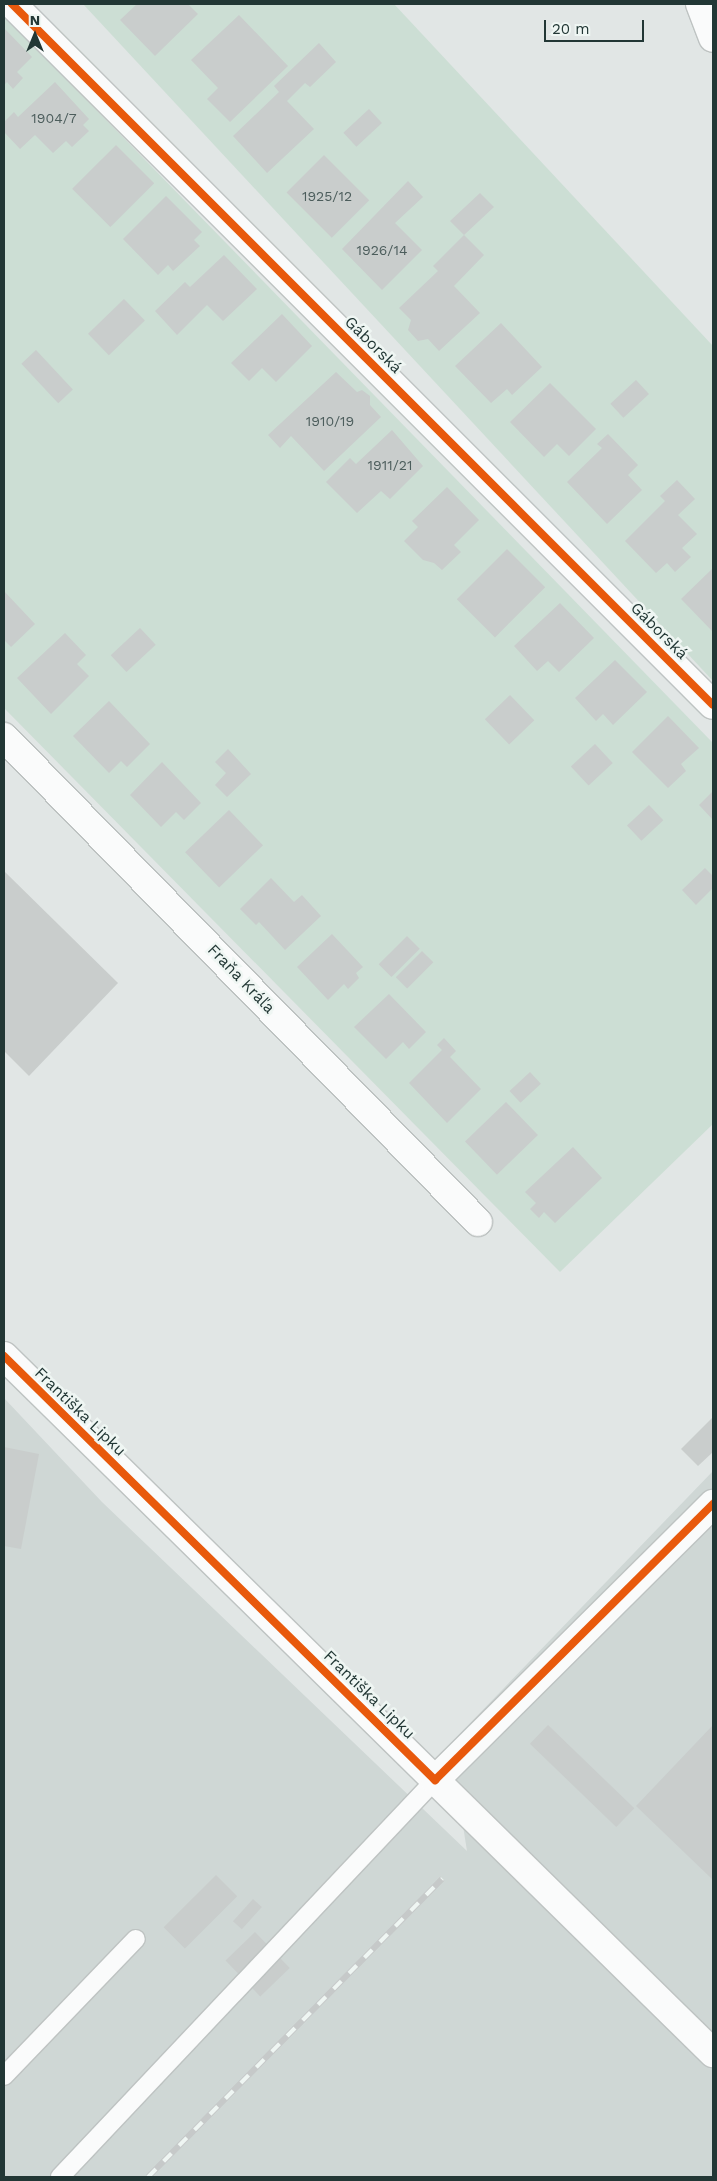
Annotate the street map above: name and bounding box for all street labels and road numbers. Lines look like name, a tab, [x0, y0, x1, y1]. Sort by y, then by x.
street label: Gáborská	[340, 312, 406, 378]
street label: Gáborská	[626, 598, 692, 664]
street label: Fraňa Kráľa	[203, 940, 279, 1018]
street label: Františka Lipku	[30, 1363, 130, 1461]
street label: Františka Lipku	[319, 1646, 419, 1744]

